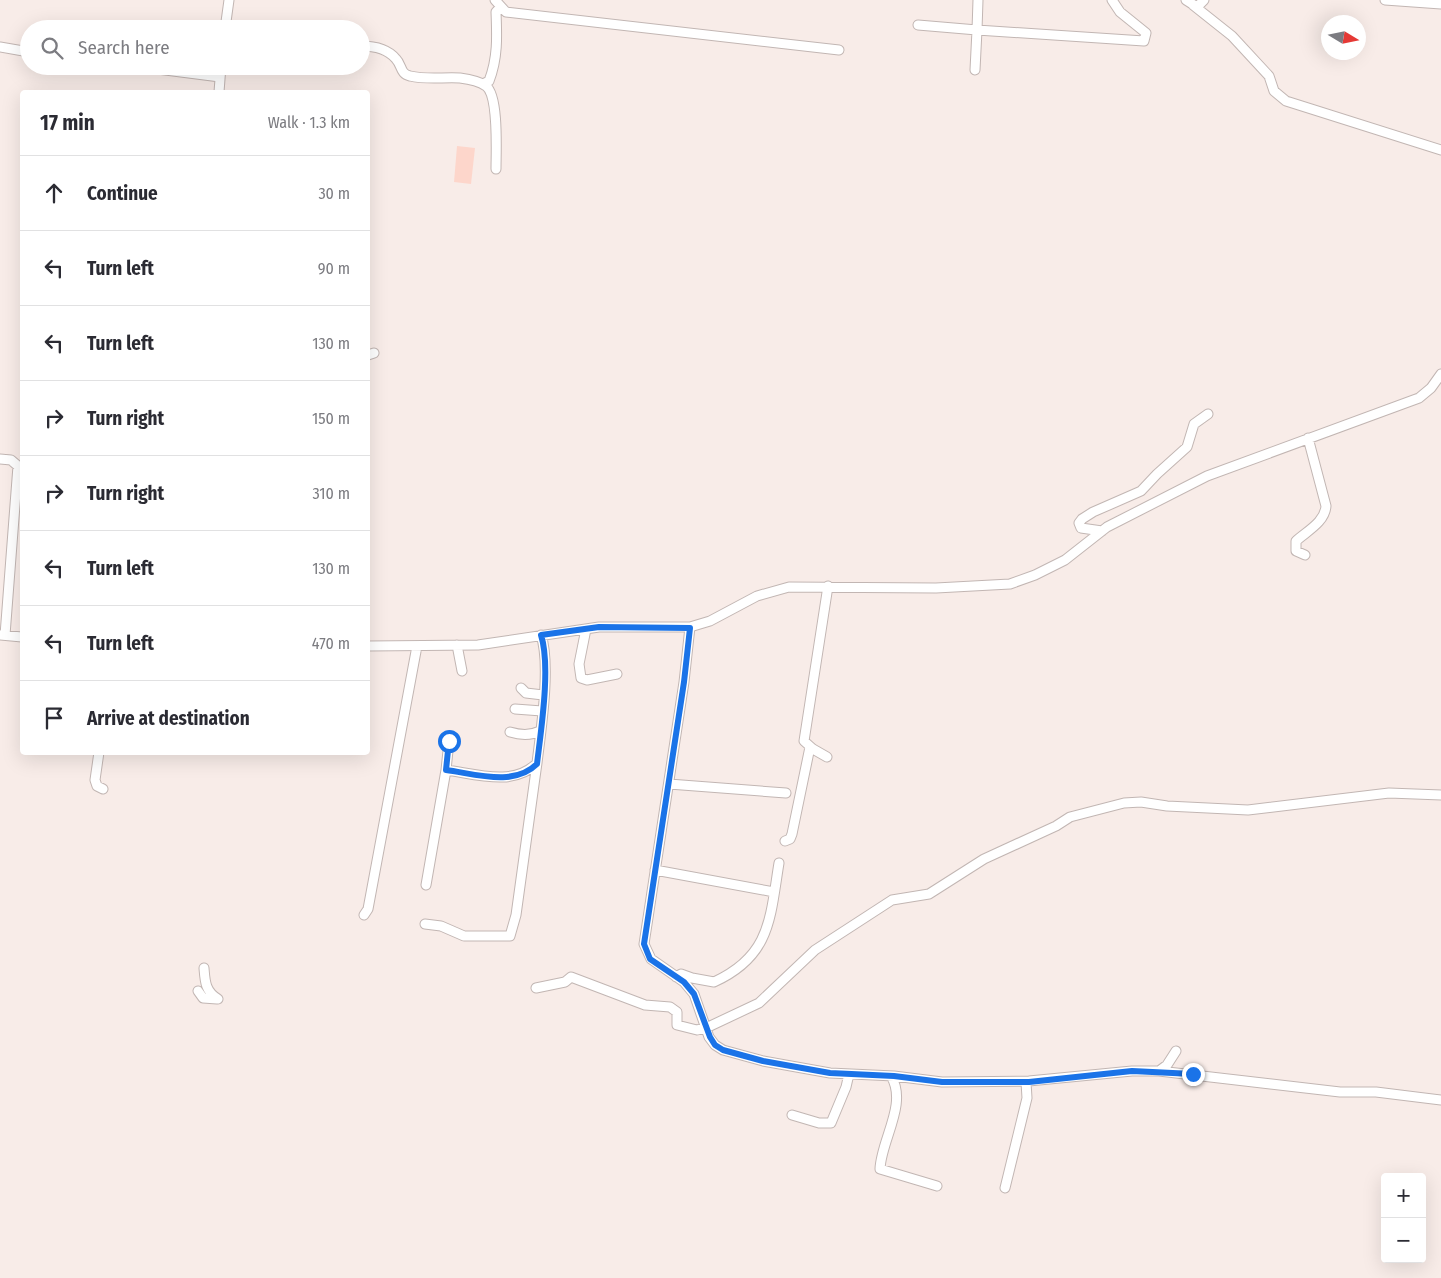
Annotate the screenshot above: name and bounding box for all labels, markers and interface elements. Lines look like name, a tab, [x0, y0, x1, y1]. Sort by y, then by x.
north arrow	[1321, 15, 1366, 60]
search box	[20, 20, 370, 75]
icon: search	[38, 34, 66, 62]
text: Search here	[78, 36, 170, 59]
text: 17 min	[40, 110, 95, 136]
text: Walk · 1.3 km	[268, 113, 350, 132]
icon: ahead	[40, 179, 68, 207]
text: Continue	[87, 182, 158, 205]
text: 30 m	[318, 184, 350, 203]
icon: left	[40, 254, 68, 282]
text: Turn left	[87, 257, 154, 280]
text: 90 m	[318, 259, 350, 278]
icon: left	[40, 329, 68, 357]
text: Turn left	[87, 332, 154, 355]
text: 130 m	[312, 334, 350, 353]
icon: right	[40, 404, 68, 432]
text: Turn right	[87, 407, 164, 430]
text: 150 m	[312, 409, 350, 428]
icon: right	[40, 479, 68, 507]
text: Turn right	[87, 482, 164, 505]
text: 310 m	[313, 484, 350, 503]
icon: left	[40, 554, 68, 582]
text: Turn left	[87, 557, 154, 580]
text: 130 m	[312, 559, 350, 578]
icon: left	[40, 629, 68, 657]
text: Turn left	[87, 632, 154, 655]
text: 470 m	[312, 634, 350, 653]
icon: arrive	[40, 704, 68, 732]
text: Arrive at destination	[87, 707, 250, 730]
route start	[438, 730, 461, 753]
route end	[1182, 1063, 1205, 1086]
map controls	[1381, 1173, 1426, 1263]
button: +	[1381, 1173, 1426, 1218]
button: −	[1381, 1218, 1426, 1263]

